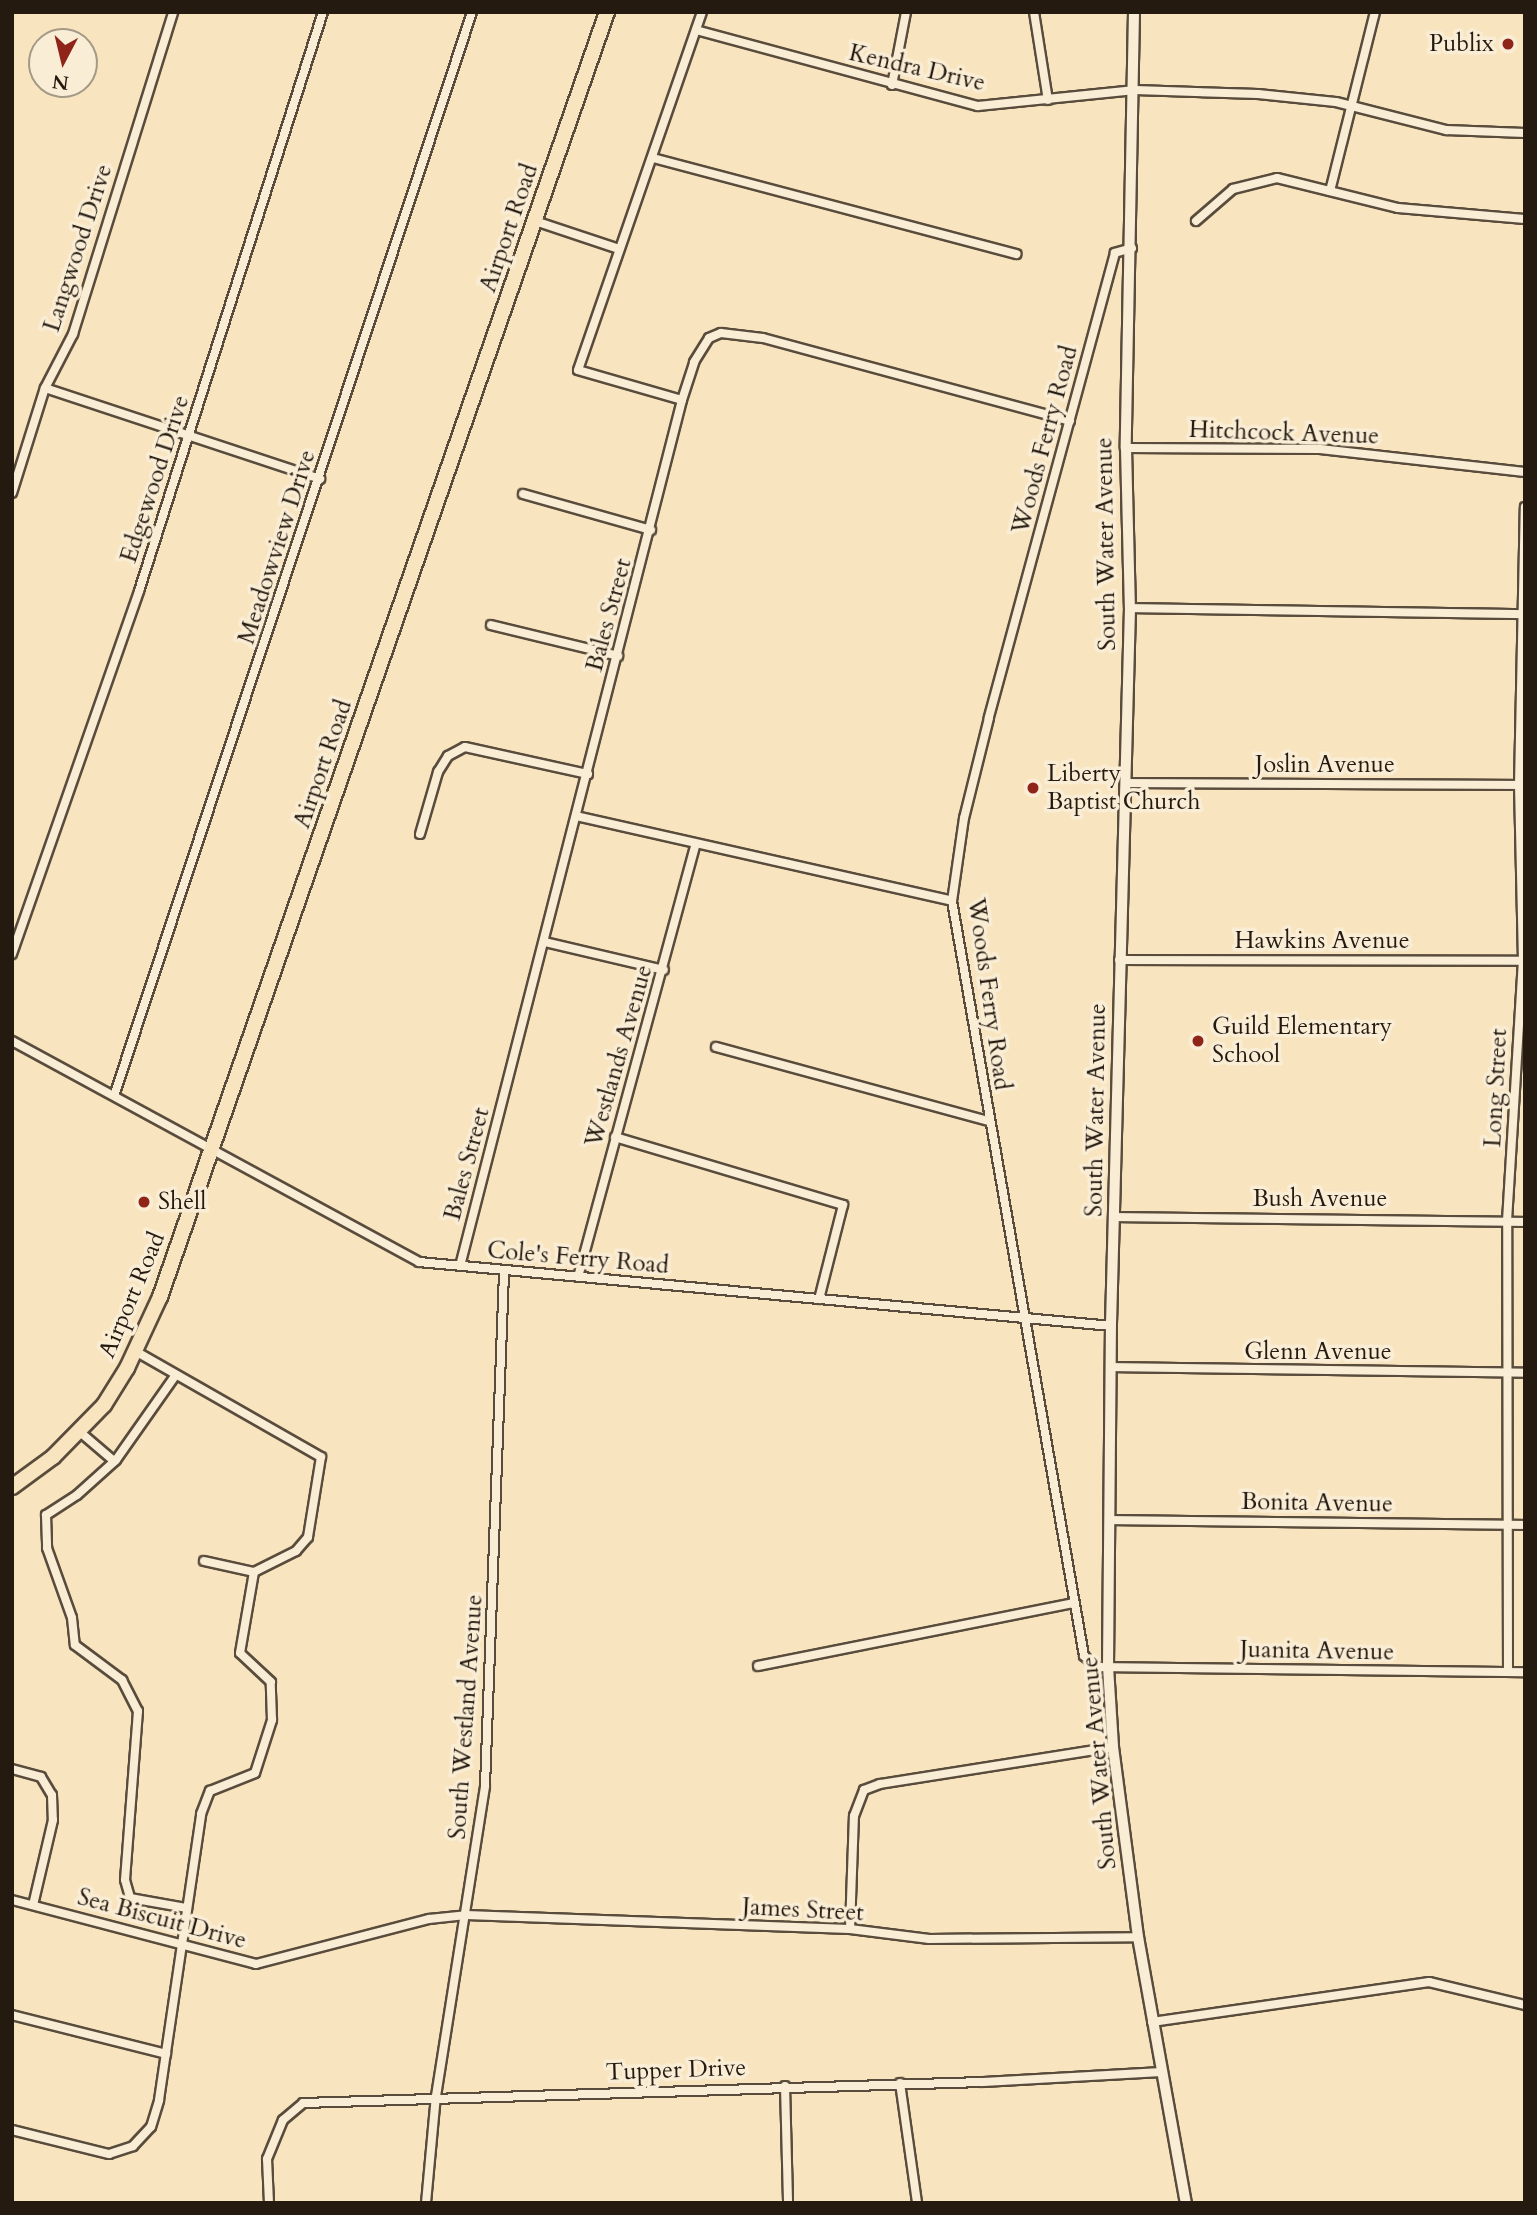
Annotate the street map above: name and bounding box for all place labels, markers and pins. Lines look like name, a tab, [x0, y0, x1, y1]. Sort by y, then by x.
place label: Publix	[1429, 30, 1494, 58]
marker: Publix	[1500, 36, 1516, 52]
place label: Liberty Baptist Church	[1047, 760, 1200, 816]
marker: Liberty Baptist Church	[1025, 780, 1041, 796]
place label: Guild Elementary School	[1212, 1013, 1392, 1069]
marker: Guild Elementary School	[1190, 1033, 1206, 1049]
place label: Shell	[158, 1188, 206, 1216]
marker: Shell	[136, 1194, 152, 1210]

